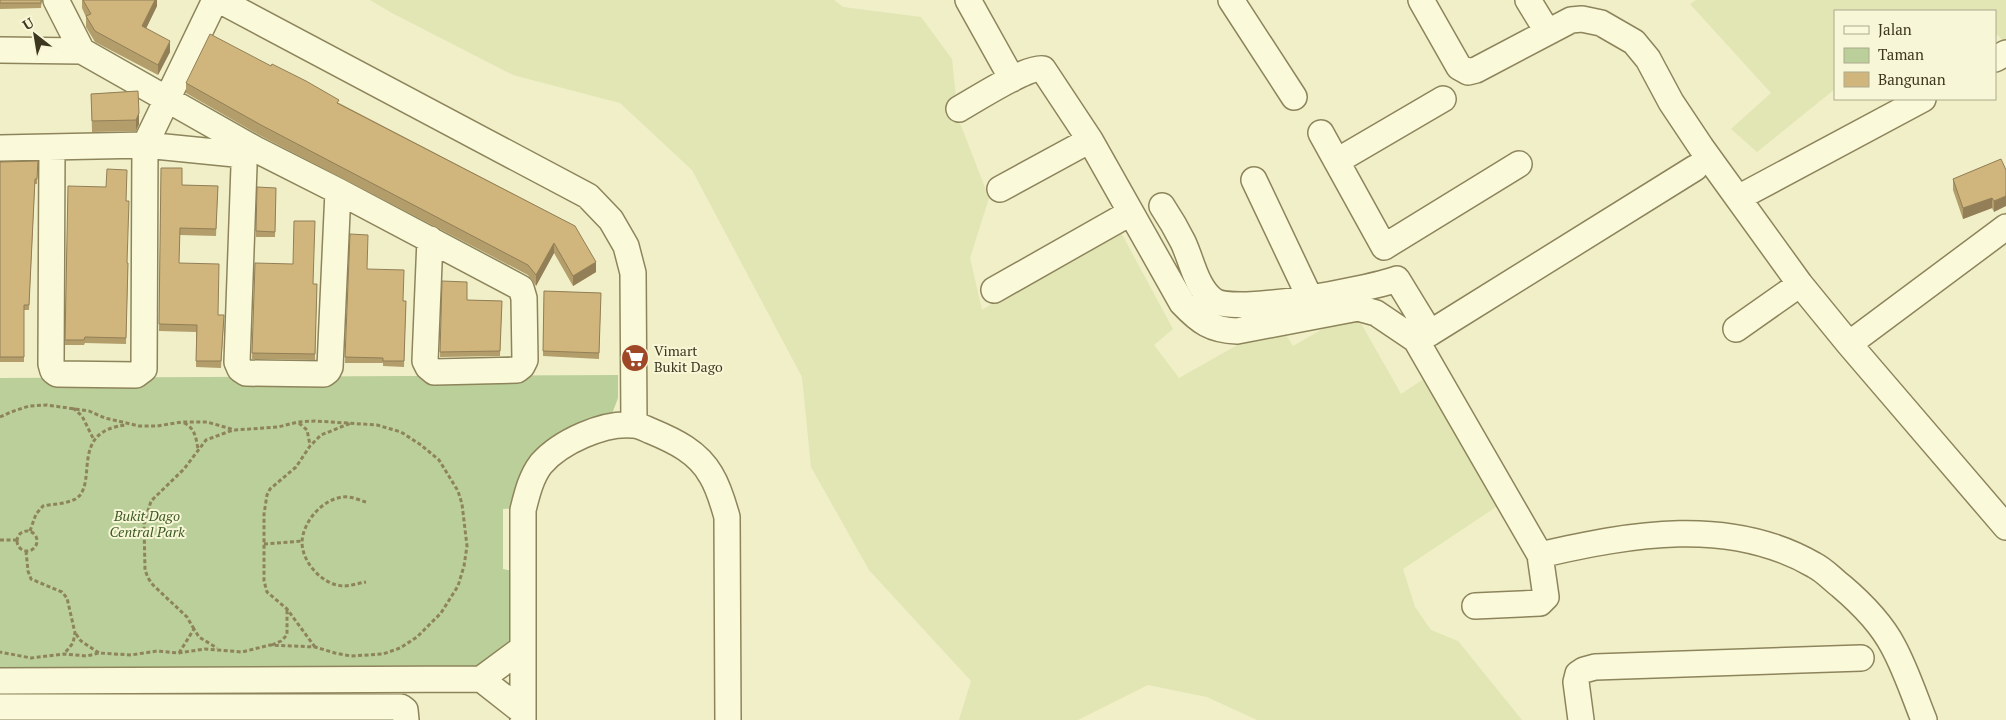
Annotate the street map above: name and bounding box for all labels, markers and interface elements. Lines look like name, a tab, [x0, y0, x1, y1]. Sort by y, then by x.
north arrow	[10, 10, 60, 60]
legend	[1834, 10, 1996, 100]
text: U	[19, 13, 37, 34]
text: Jalan	[1878, 19, 1912, 39]
text: Taman	[1878, 44, 1924, 64]
text: Bangunan	[1878, 69, 1946, 89]
place label: Vimart Bukit Dago	[654, 341, 723, 376]
supermarket icon: Vimart Bukit Dago	[620, 343, 650, 373]
park label: Bukit Dago Central Park	[109, 506, 185, 541]

